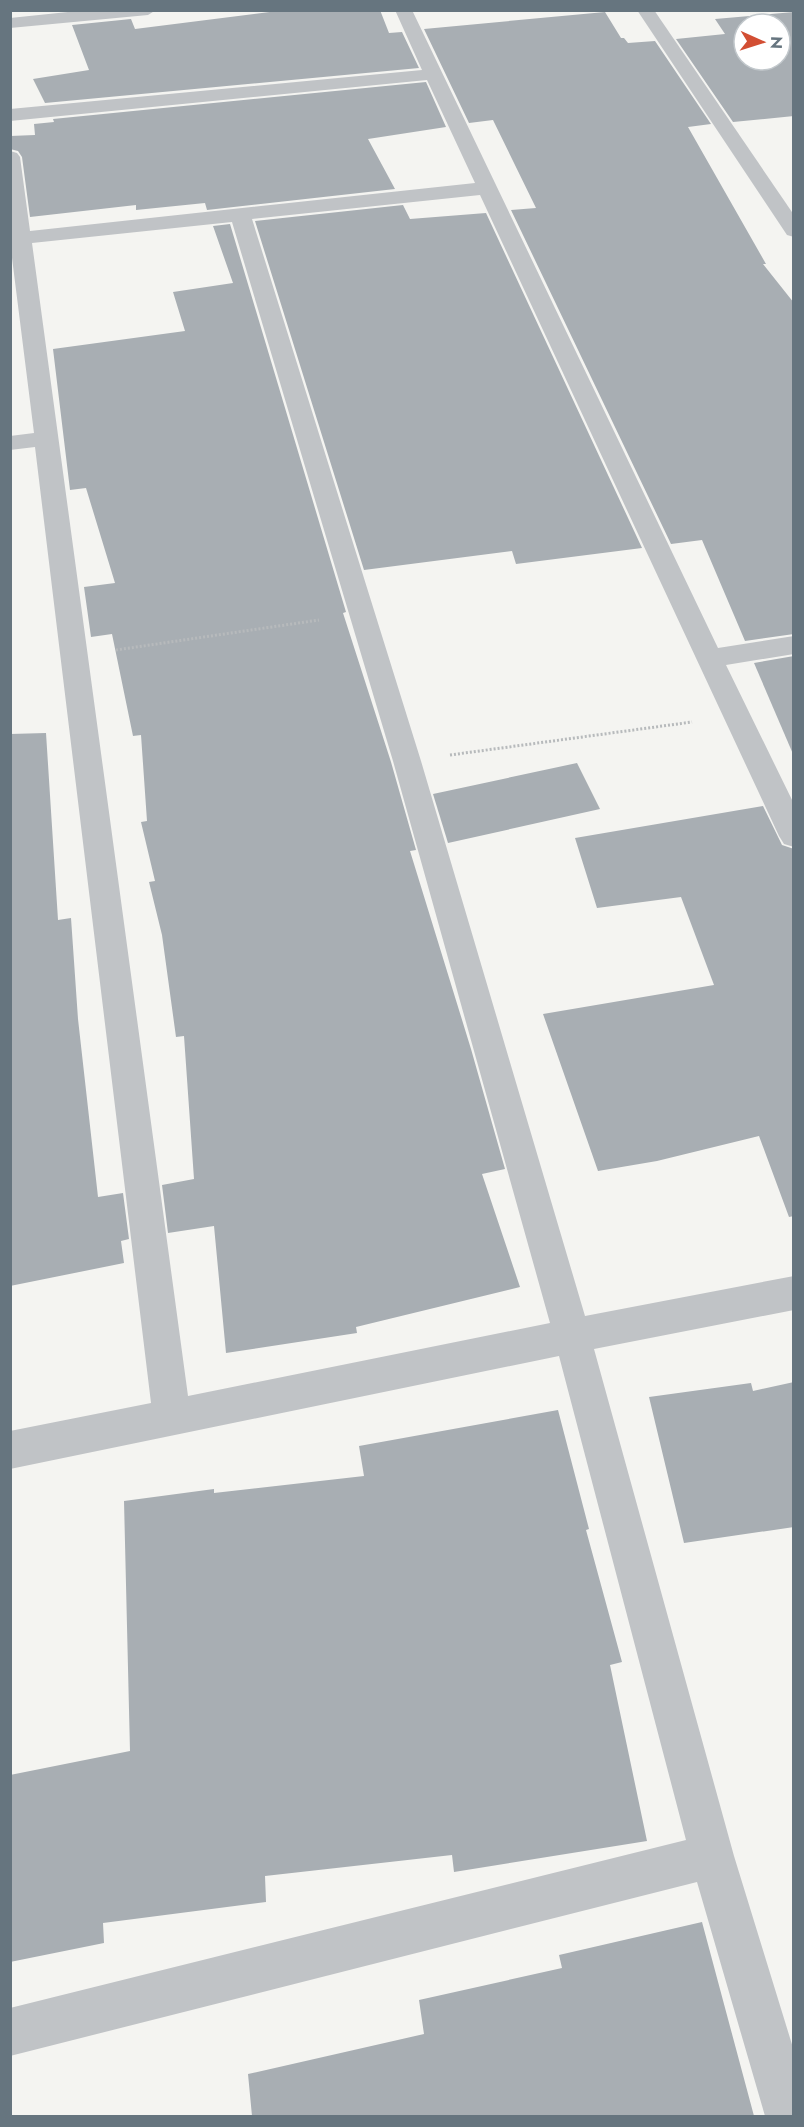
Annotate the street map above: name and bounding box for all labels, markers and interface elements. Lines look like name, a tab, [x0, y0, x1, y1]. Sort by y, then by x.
north arrow	[732, 12, 792, 72]
text: N	[765, 36, 788, 50]

